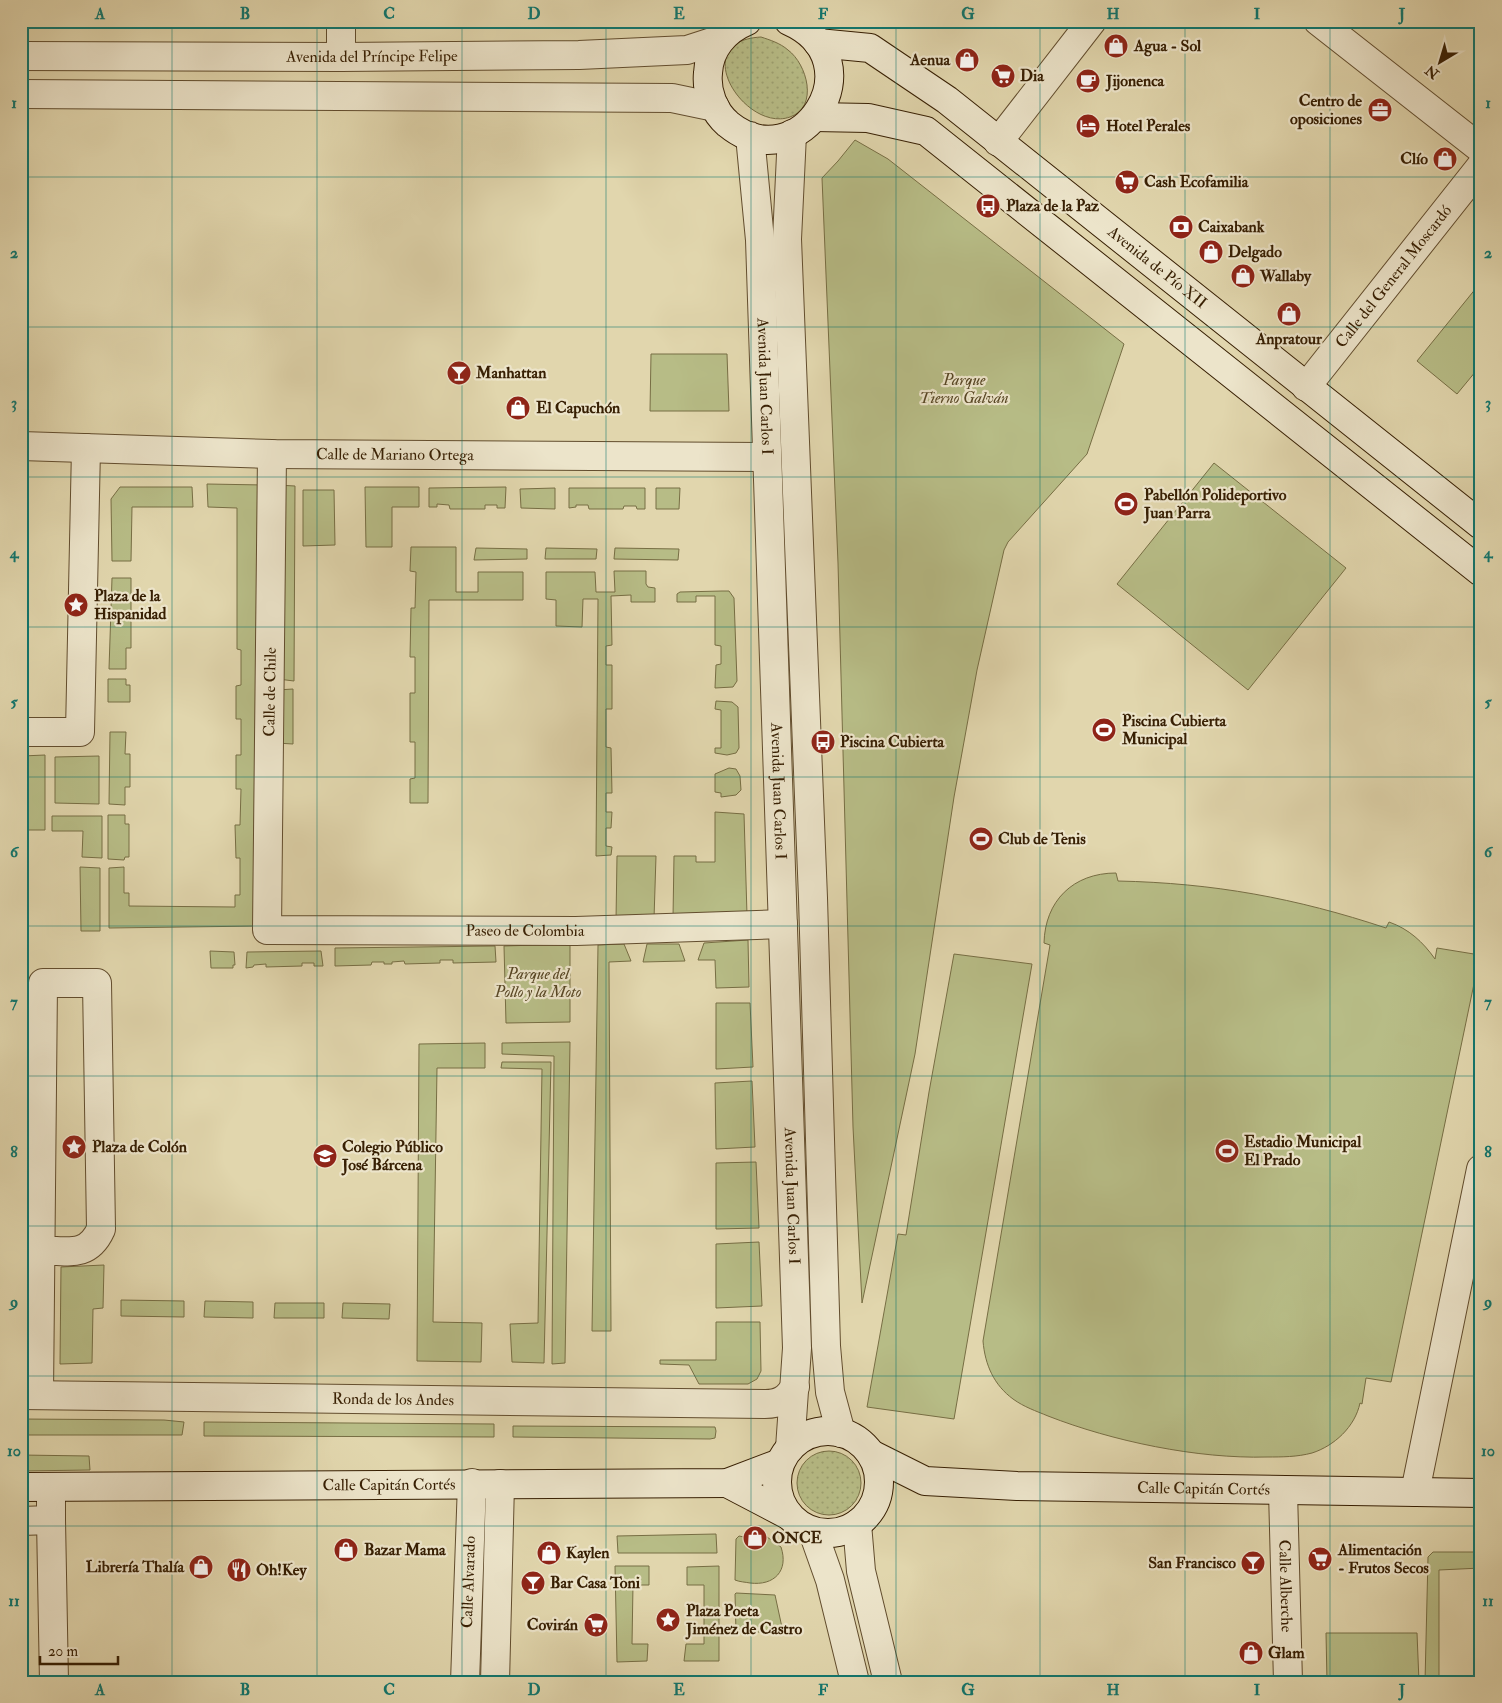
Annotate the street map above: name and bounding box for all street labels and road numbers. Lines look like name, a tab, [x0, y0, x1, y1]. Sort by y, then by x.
street label: Avenida del Príncipe Felipe	[285, 46, 458, 68]
street label: Calle del General Moscardó	[1331, 201, 1456, 352]
street label: Avenida de Pío XII	[1103, 221, 1211, 313]
street label: Avenida Juan Carlos I	[753, 316, 777, 455]
street label: Calle de Mariano Ortega	[316, 444, 474, 465]
street label: Calle de Chile	[259, 647, 281, 737]
street label: Avenida Juan Carlos I	[766, 721, 791, 860]
street label: Paseo de Colombia	[466, 921, 585, 941]
street label: Avenida Juan Carlos I	[780, 1126, 804, 1265]
street label: Ronda de los Andes	[332, 1389, 454, 1410]
street label: Calle Capitán Cortés	[322, 1475, 456, 1496]
street label: Calle Capitán Cortés	[1137, 1478, 1270, 1500]
street label: Calle Alvarado	[457, 1535, 480, 1628]
street label: Calle Alberche	[1274, 1539, 1297, 1633]

